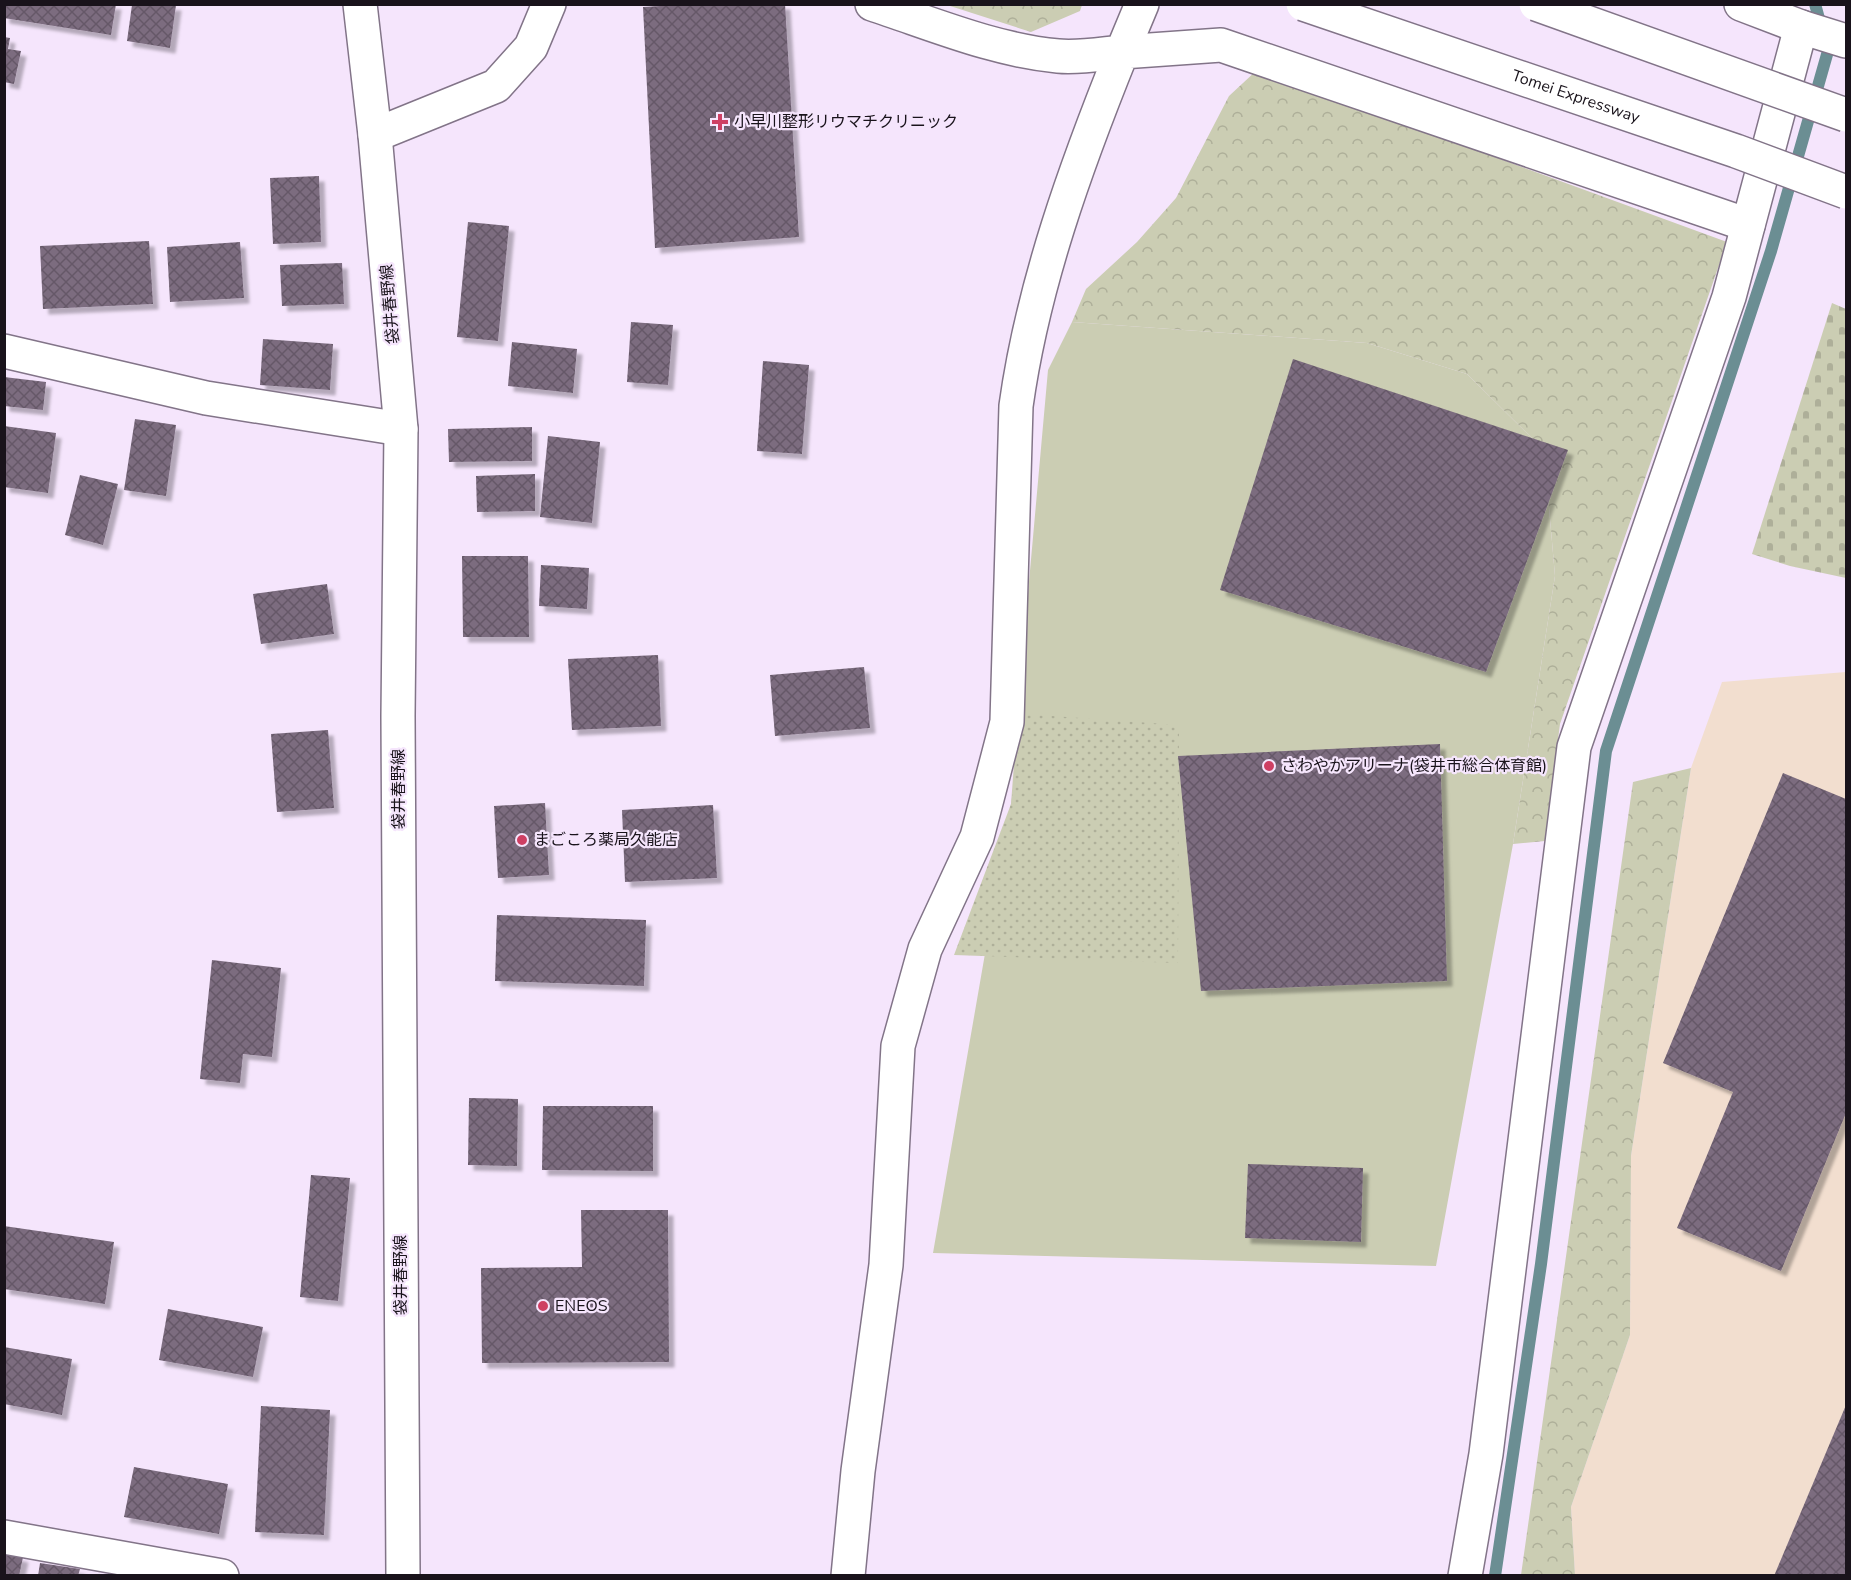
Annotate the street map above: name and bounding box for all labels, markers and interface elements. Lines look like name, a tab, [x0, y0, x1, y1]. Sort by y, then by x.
street label: Tomei Expressway	[1509, 65, 1643, 129]
place label: 小早川整形リウマチクリニック	[734, 111, 958, 133]
marker: 小早川整形リウマチクリニック	[711, 113, 729, 131]
street label: 袋井春野線	[376, 263, 404, 345]
street label: 袋井春野線	[388, 749, 410, 829]
place label: さわやかアリーナ(袋井市総合体育館)	[1281, 755, 1547, 777]
marker: さわやかアリーナ(袋井市総合体育館)	[1262, 759, 1276, 773]
place label: まごころ薬局久能店	[534, 829, 678, 851]
marker: まごころ薬局久能店	[515, 833, 529, 847]
street label: 袋井春野線	[390, 1235, 412, 1315]
place label: ENEOS	[555, 1295, 608, 1317]
marker: ENEOS	[536, 1299, 550, 1313]

